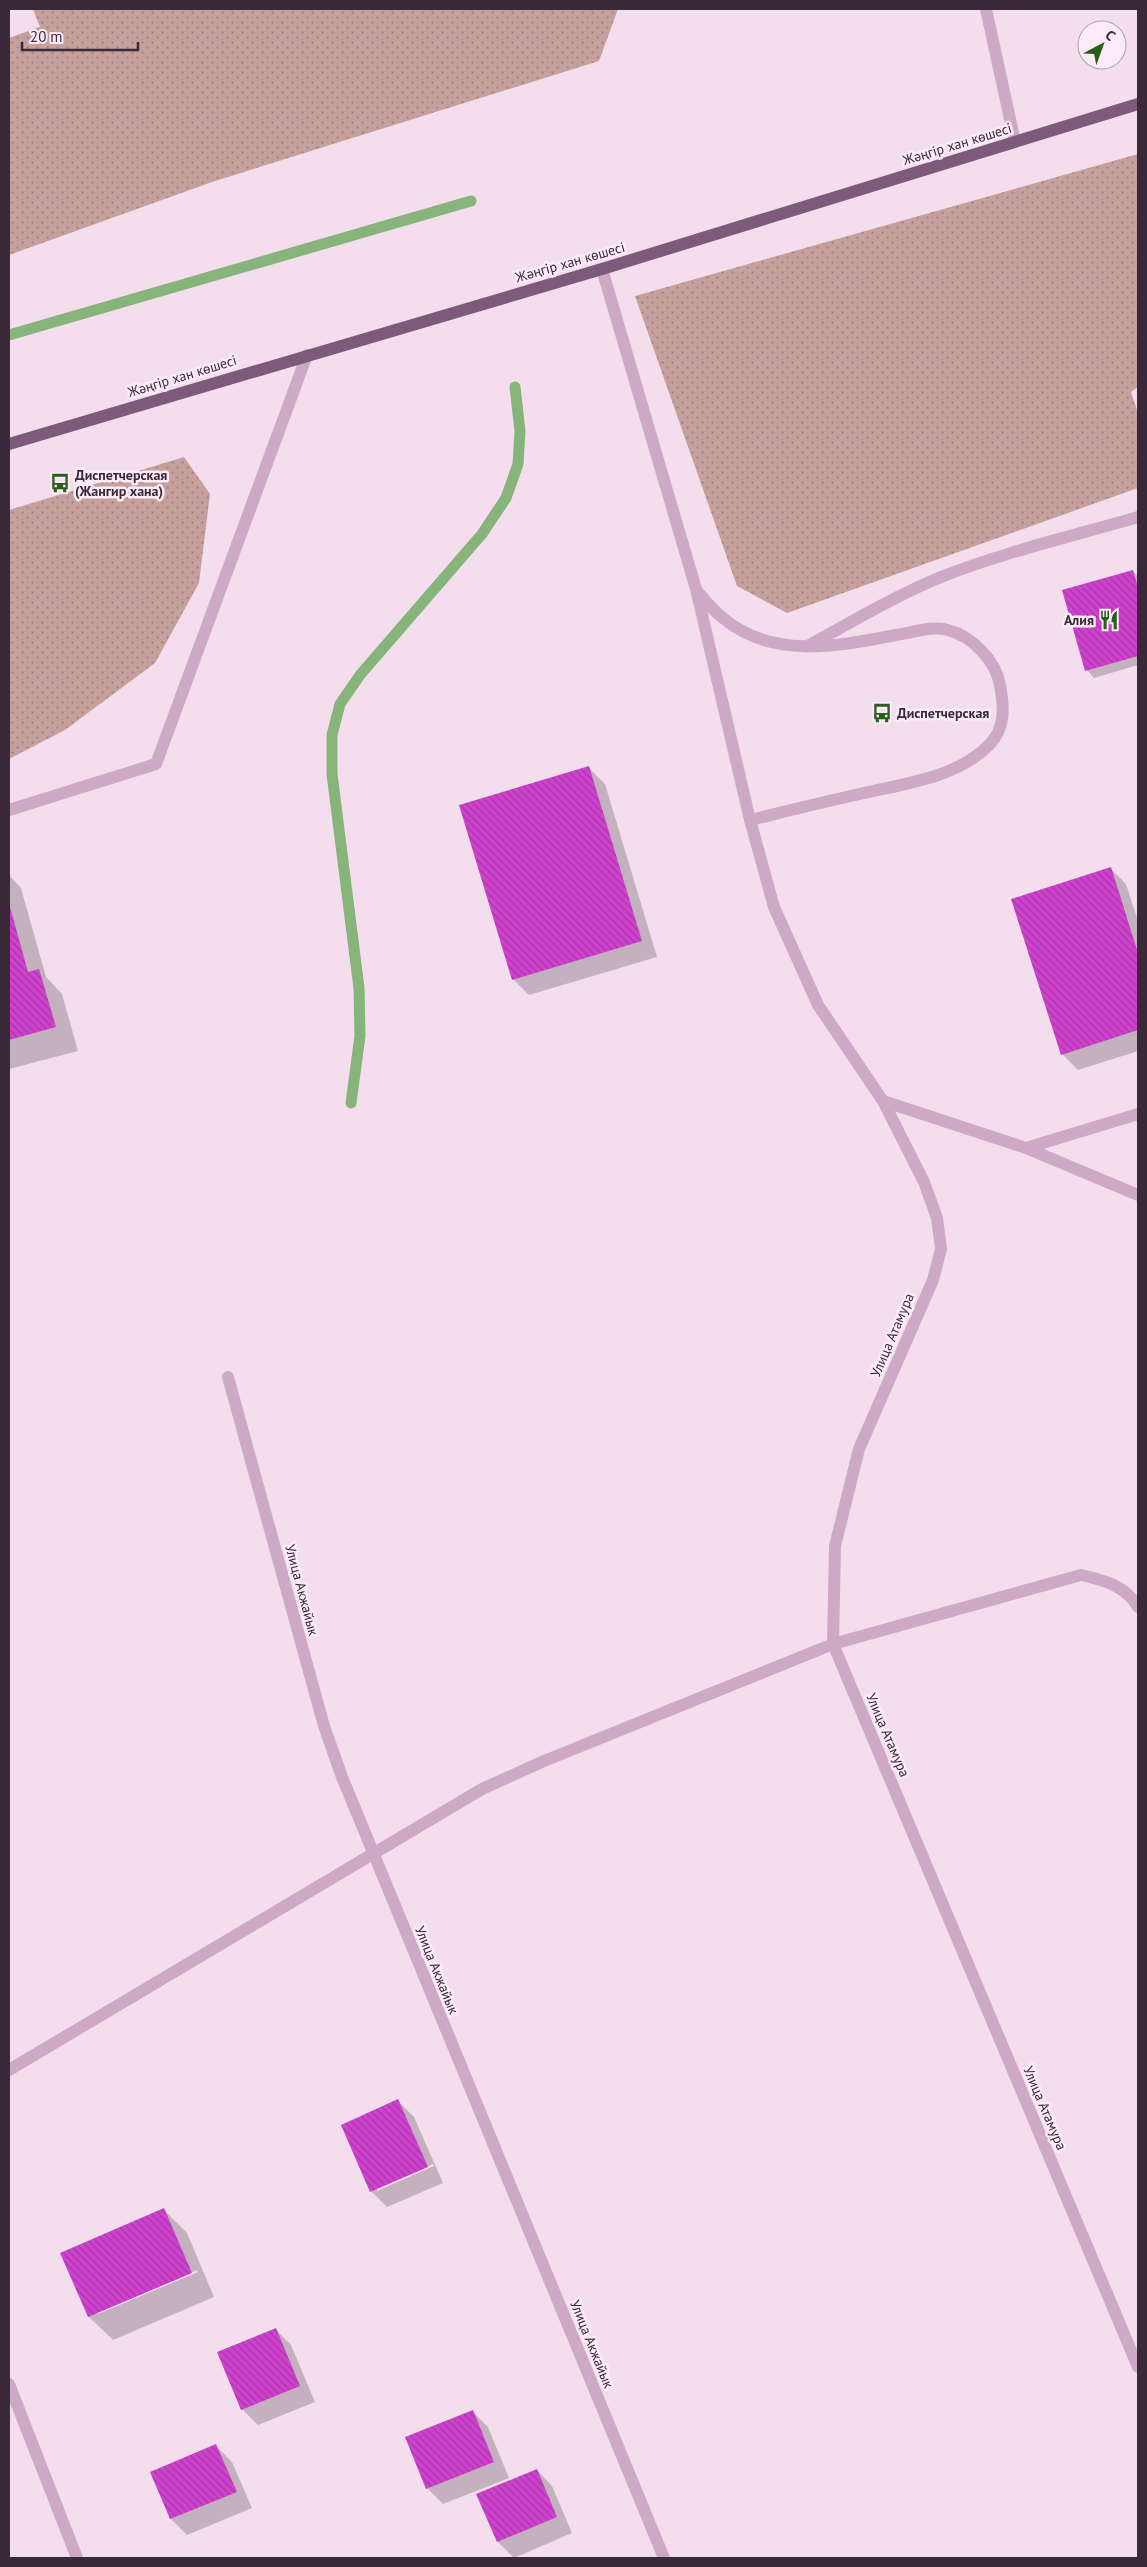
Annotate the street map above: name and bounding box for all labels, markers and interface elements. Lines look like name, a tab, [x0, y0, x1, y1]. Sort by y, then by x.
scale bar	[22, 20, 139, 52]
north arrow	[1077, 20, 1127, 70]
text: С	[1102, 26, 1120, 45]
text: 20 m	[30, 27, 63, 46]
street label: Жәңгір хан көшесі	[899, 119, 1014, 169]
street label: Жәңгір хан көшесі	[512, 238, 627, 287]
street label: Жәңгір хан көшесі	[124, 351, 239, 401]
place label: Диспетчерская (Жангир хана)	[75, 466, 167, 500]
bus stop icon: Диспетчерская (Жангир хана)	[49, 472, 71, 494]
restaurant icon: Алия	[1098, 609, 1120, 631]
place label: Алия	[1064, 611, 1094, 629]
bus stop icon: Диспетчерская	[871, 702, 893, 724]
place label: Диспетчерская	[897, 704, 989, 722]
street label: Улица Атамура	[866, 1290, 918, 1380]
street label: Улица Акжайык	[281, 1542, 323, 1638]
street label: Улица Атамура	[862, 1690, 914, 1780]
street label: Улица Акжайык	[411, 1923, 463, 2017]
street label: Улица Атамура	[1019, 2063, 1071, 2153]
street label: Улица Акжайык	[566, 2297, 618, 2391]

